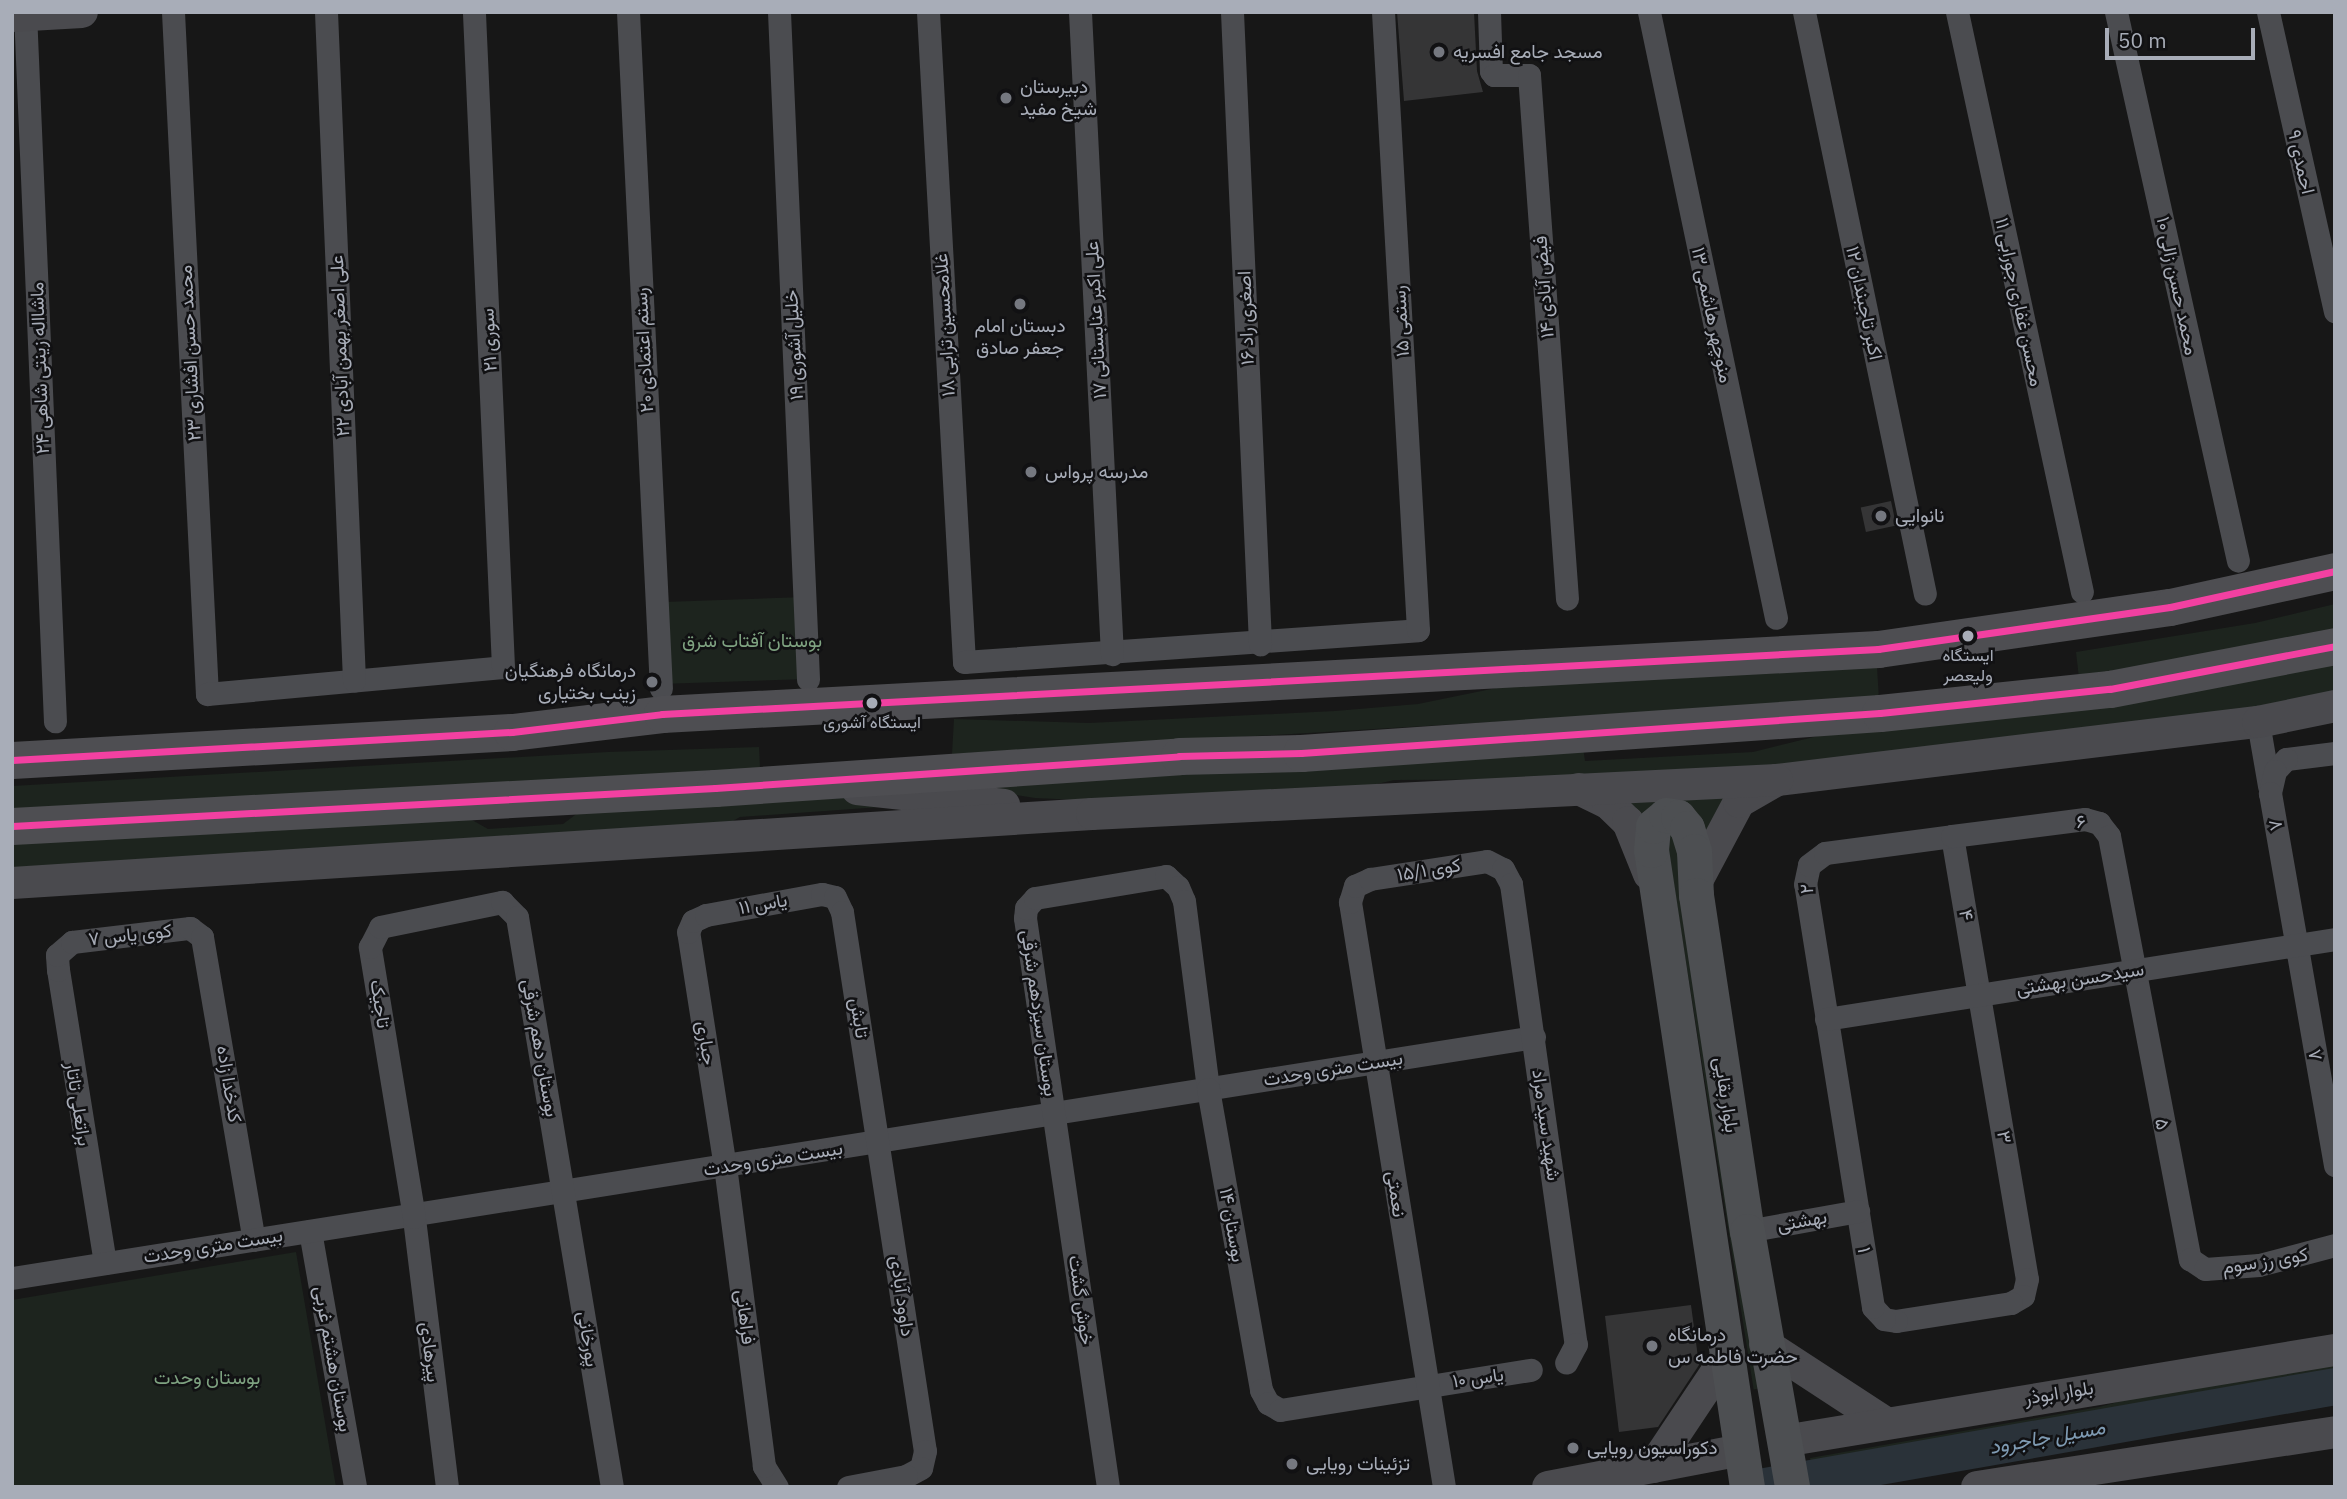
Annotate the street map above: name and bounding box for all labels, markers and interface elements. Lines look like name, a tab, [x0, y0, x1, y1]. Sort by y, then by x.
scale bar	[2109, 14, 2260, 58]
text: 50 m	[2118, 26, 2167, 54]
place label: مسجد جامع افسریه	[1453, 41, 1603, 63]
marker: مسجد جامع افسریه	[1431, 44, 1447, 60]
place label: دبیرستان شیخ مفید	[1020, 76, 1097, 120]
marker: دبیرستان شیخ مفید	[998, 90, 1014, 106]
street label: احمدی ۹	[2283, 128, 2319, 196]
street label: محمد حسن زالی ۱۰	[2151, 215, 2203, 357]
street label: محسن غفاری جورابی ۱۱	[1990, 216, 2048, 388]
street label: فیض آبادی ۱۴	[1529, 235, 1559, 339]
street label: علی اکبر عنابستانی ۱۷	[1080, 240, 1112, 400]
street label: اکبر تاجبندان ۱۲	[1841, 244, 1887, 362]
street label: منوچهر هاشمی ۱۳	[1686, 245, 1738, 385]
street label: غلامحسین ترابی ۱۸	[930, 253, 960, 397]
street label: علی اصغر بهمن آبادی ۲۲	[325, 255, 355, 437]
street label: محمد حسن افشاری ۲۳	[174, 264, 206, 442]
street label: اصغری راد ۱۶	[1233, 270, 1259, 366]
street label: ماشااله زینتی شاهی ۲۴	[26, 281, 54, 455]
street label: رستمی ۱۵	[1388, 285, 1414, 357]
street label: رستم اعتمادی ۲۰	[629, 287, 659, 413]
street label: خلیل آشوری ۱۹	[780, 289, 808, 401]
marker: دبستان امام جعفر صادق	[1012, 296, 1028, 312]
street label: سوری ۲۱	[476, 308, 502, 372]
place label: دبستان امام جعفر صادق	[974, 315, 1066, 359]
place label: مدرسه پرواس	[1045, 461, 1149, 483]
marker: مدرسه پرواس	[1023, 464, 1039, 480]
place label: نانوایی	[1895, 505, 1945, 527]
marker: نانوایی	[1873, 508, 1889, 524]
marker: ایستگاه ولیعصر	[1961, 629, 1975, 643]
park label: بوستان آفتاب شرق	[682, 630, 822, 652]
place label: ایستگاه ولیعصر	[1942, 646, 1994, 686]
place label: درمانگاه فرهنگیان زینب بختیاری	[505, 660, 636, 704]
marker: درمانگاه فرهنگیان زینب بختیاری	[642, 672, 662, 692]
marker: ایستگاه آشوری	[865, 696, 879, 710]
place label: ایستگاه آشوری	[823, 713, 921, 733]
street label: ۶	[2076, 811, 2086, 833]
street label: ۸	[2264, 818, 2288, 832]
street label: کوی ۱۵/۱	[1395, 854, 1463, 886]
street label: ۲	[1795, 884, 1819, 894]
street label: یاس ۱۱	[737, 889, 789, 919]
street label: ۴	[1954, 908, 1978, 922]
street label: کوی یاس ۷	[87, 919, 173, 951]
street label: بوستان سیزدهم شرقی	[1016, 928, 1062, 1098]
street label: سیدحسن بهشتی	[2014, 958, 2146, 1000]
street label: بوستان دهم شرقی	[517, 977, 563, 1119]
street label: تاجیک	[365, 978, 395, 1030]
street label: تابش	[845, 996, 873, 1040]
street label: جباری	[691, 1019, 721, 1067]
street label: کدخدا زاده	[212, 1044, 246, 1124]
street label: بیست متری وحدت	[1262, 1047, 1404, 1091]
street label: ۷	[2303, 1048, 2327, 1062]
street label: بلوار بقایی	[1709, 1056, 1743, 1134]
street label: براتعلی تاتار	[60, 1060, 96, 1148]
street label: شهید سید مراد	[1527, 1068, 1565, 1182]
street label: ۵	[2150, 1116, 2174, 1132]
street label: ۳	[1992, 1129, 2016, 1145]
street label: بیست متری وحدت	[702, 1137, 844, 1181]
street label: نعمتی	[1381, 1169, 1411, 1219]
street label: بوستان ۱۴	[1214, 1186, 1250, 1264]
street label: بهشتی	[1775, 1205, 1829, 1237]
street label: بیست متری وحدت	[142, 1224, 284, 1268]
street label: کوی رز سوم	[2220, 1243, 2310, 1279]
street label: ۱	[1852, 1246, 1876, 1254]
street label: داوود آبادی	[885, 1254, 919, 1338]
street label: خوش گشت	[1063, 1254, 1099, 1346]
street label: بوستان هشتم غربی	[309, 1284, 357, 1434]
street label: فراهانی	[730, 1288, 760, 1346]
street label: پورخانی	[572, 1310, 604, 1368]
street label: پیرهادی	[415, 1321, 445, 1383]
place label: درمانگاه حضرت فاطمه س	[1668, 1324, 1798, 1368]
marker: درمانگاه حضرت فاطمه س	[1642, 1336, 1662, 1356]
street label: یاس ۱۰	[1451, 1363, 1505, 1393]
park label: بوستان وحدت	[154, 1367, 260, 1389]
street label: بلوار ابوذر	[2023, 1376, 2095, 1410]
water label: مسیل جاجرود	[1987, 1413, 2107, 1459]
place label: دکوراسیون رویایی	[1587, 1437, 1717, 1459]
marker: دکوراسیون رویایی	[1565, 1440, 1581, 1456]
place label: تزئینات رویایی	[1306, 1453, 1410, 1475]
marker: تزئینات رویایی	[1284, 1456, 1300, 1472]

